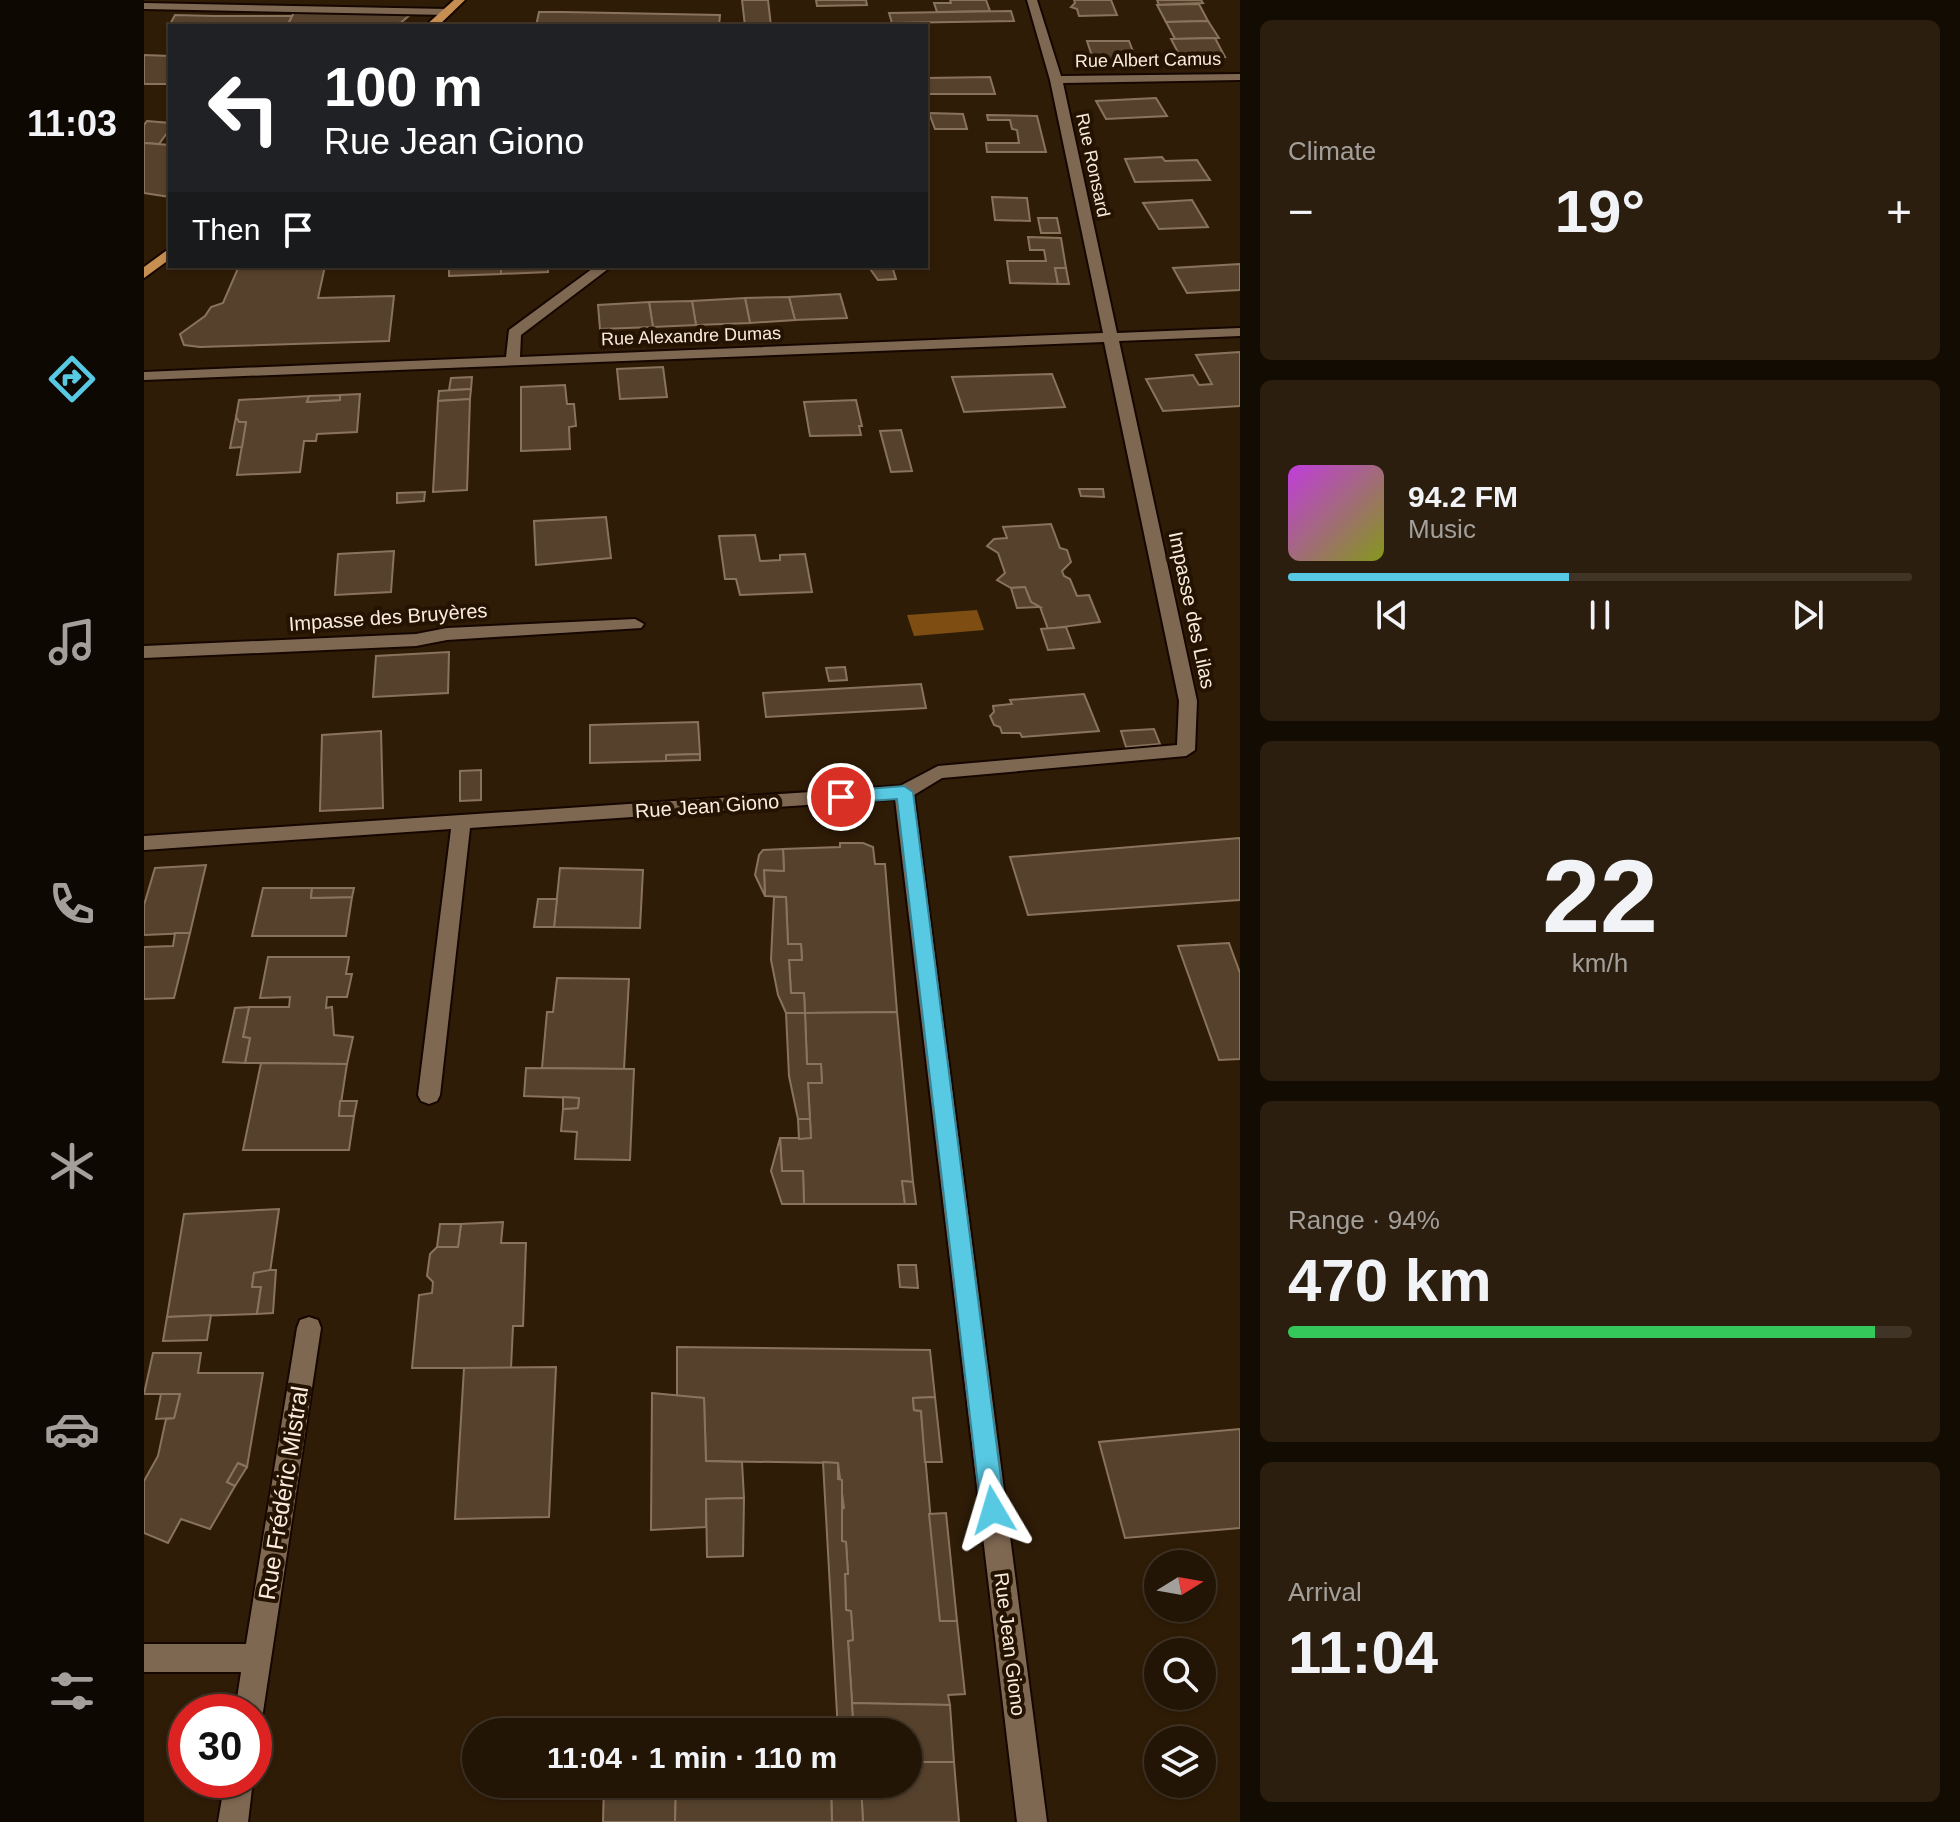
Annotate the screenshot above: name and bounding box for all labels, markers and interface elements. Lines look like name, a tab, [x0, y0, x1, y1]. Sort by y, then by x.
street label: Rue Albert Camus	[1075, 49, 1221, 71]
text: 100 m	[324, 55, 483, 118]
icon: left	[192, 56, 296, 160]
text: 11:03	[27, 103, 117, 144]
street label: Rue Ronsard	[1072, 111, 1114, 219]
text: Rue Jean Giono	[324, 121, 584, 162]
text: Climate	[1288, 136, 1376, 166]
text: 19°	[1555, 178, 1645, 245]
text: −	[1288, 187, 1314, 236]
text: +	[1886, 187, 1912, 236]
icon: arrive	[276, 208, 320, 252]
text: Then	[192, 213, 260, 246]
street label: Rue Alexandre Dumas	[601, 323, 781, 349]
icon: directions	[44, 351, 100, 407]
text: 94.2 FM	[1408, 480, 1518, 513]
text: Music	[1408, 514, 1476, 544]
street label: Impasse des Lilas	[1165, 529, 1219, 691]
icon: previous	[1370, 593, 1414, 637]
icon: pause	[1578, 593, 1622, 637]
icon: next	[1786, 593, 1830, 637]
street label: Impasse des Bruyères	[288, 599, 488, 635]
icon: music	[44, 614, 100, 670]
pin	[807, 763, 875, 831]
icon: arrive	[819, 775, 863, 819]
street label: Rue Jean Giono	[634, 790, 780, 822]
text: 22	[1542, 838, 1658, 954]
icon: phone	[44, 876, 100, 932]
text: km/h	[1572, 948, 1628, 978]
icon: climate	[44, 1138, 100, 1194]
text: Range · 94%	[1288, 1205, 1440, 1235]
text: 470 km	[1288, 1247, 1492, 1314]
street label: Rue Frédéric Mistral	[253, 1384, 313, 1602]
icon: car	[44, 1401, 100, 1457]
position arrow	[951, 1468, 1035, 1552]
north arrow	[1144, 1550, 1216, 1622]
map controls	[1144, 1550, 1216, 1798]
street label: Rue Jean Giono	[990, 1571, 1030, 1717]
text: Arrival	[1288, 1577, 1362, 1607]
text: 11:04	[1288, 1619, 1438, 1686]
button: search	[1144, 1638, 1216, 1710]
icon: filters	[44, 1663, 100, 1719]
speed limit sign: 30	[168, 1694, 272, 1798]
button: layers	[1144, 1726, 1216, 1798]
text: 11:04 · 1 min · 110 m	[547, 1741, 837, 1774]

